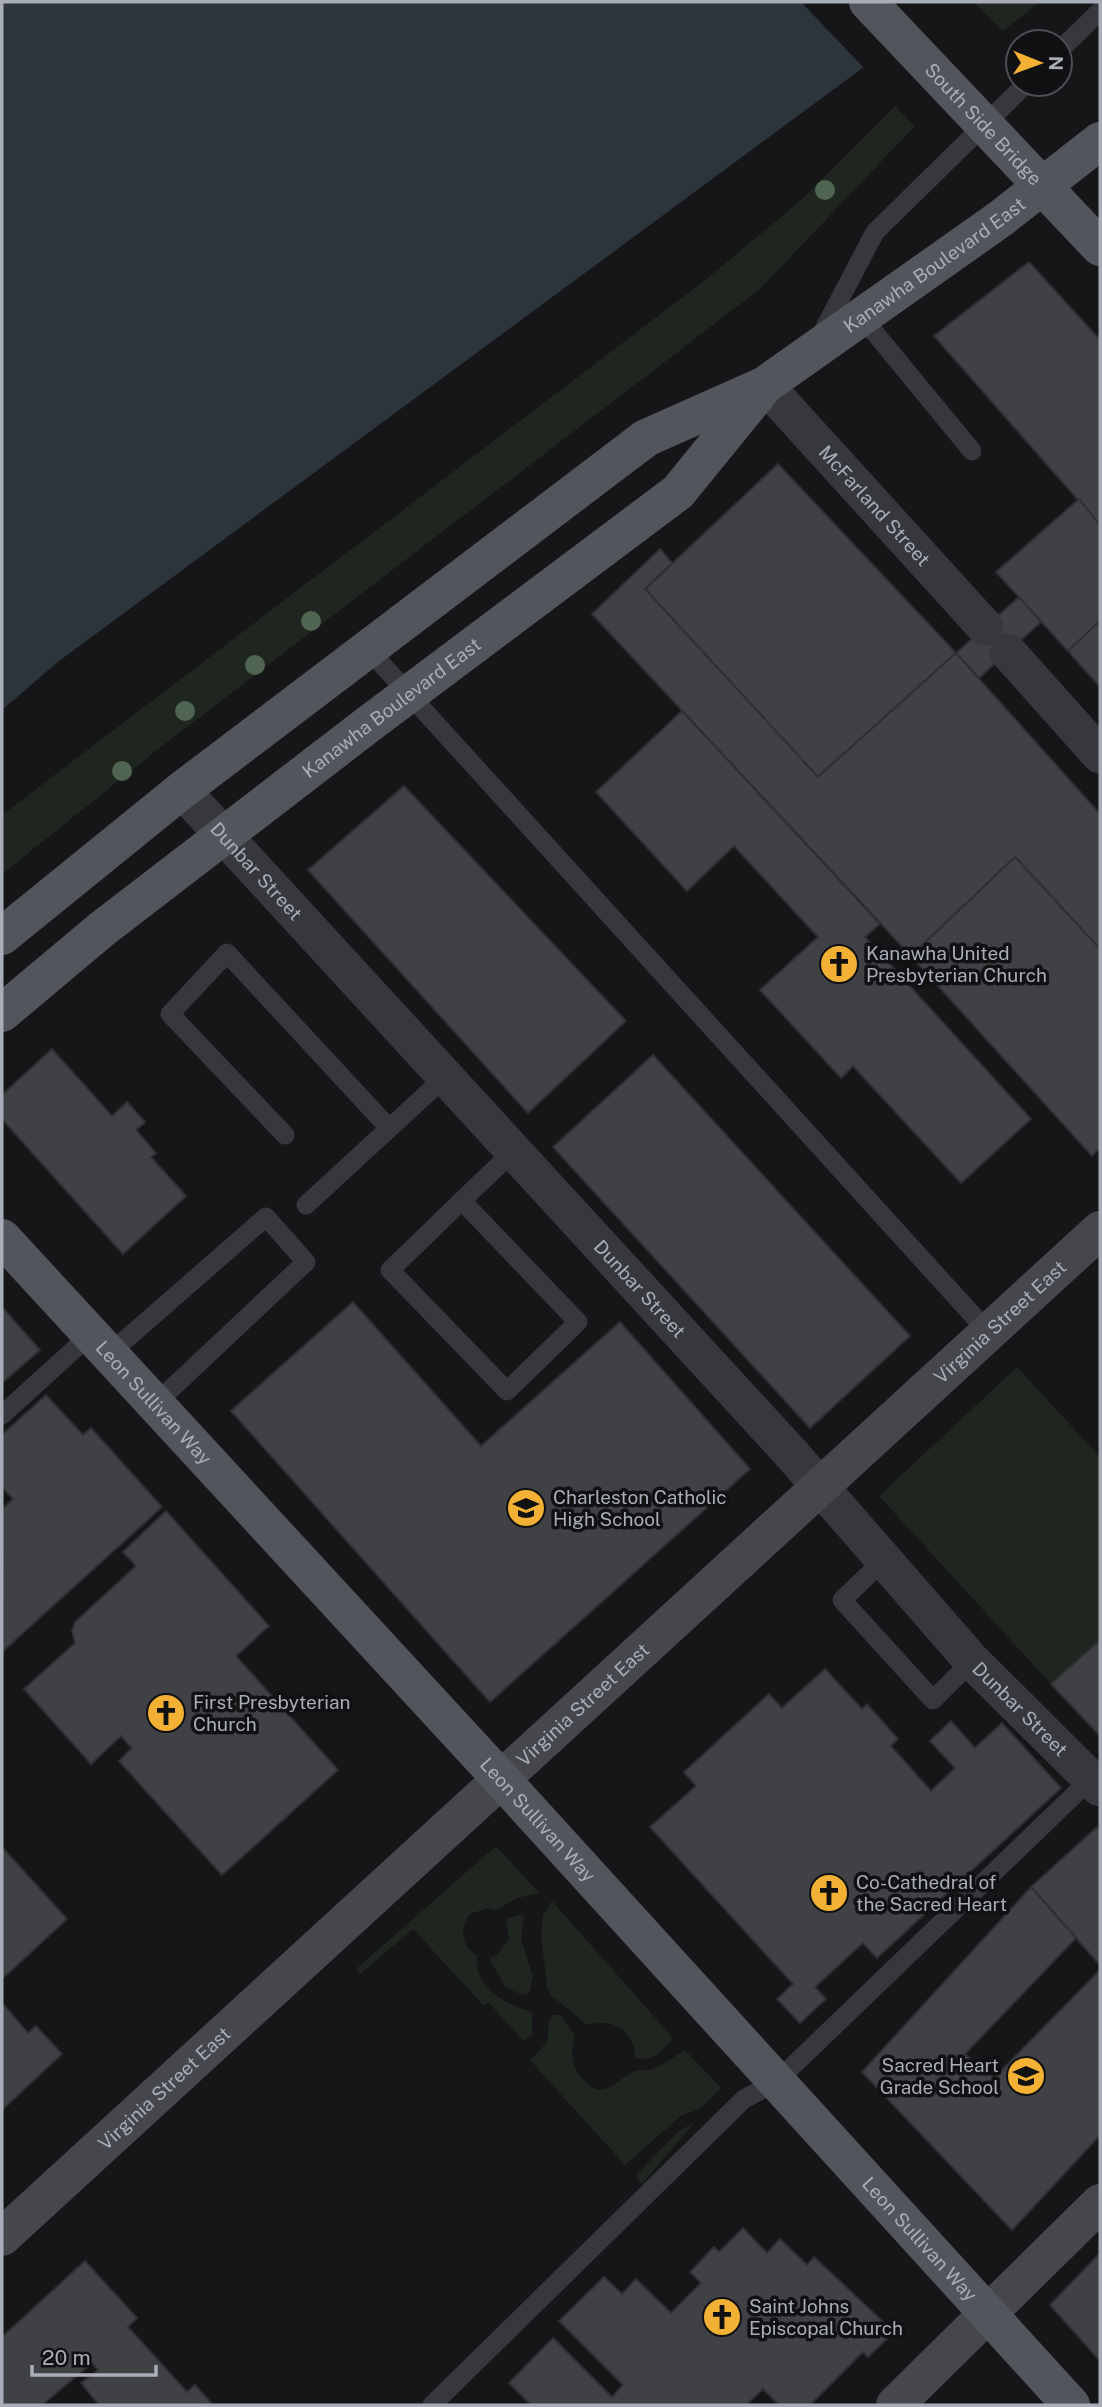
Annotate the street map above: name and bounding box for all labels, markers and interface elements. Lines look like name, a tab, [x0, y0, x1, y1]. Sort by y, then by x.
north arrow	[1004, 28, 1074, 98]
text: N	[1045, 56, 1067, 71]
street label: South Side Bridge	[921, 58, 1047, 190]
street label: Kanawha Boulevard East	[839, 193, 1029, 337]
street label: McFarland Street	[814, 441, 935, 570]
street label: Kanawha Boulevard East	[298, 633, 485, 782]
street label: Dunbar Street	[206, 818, 307, 924]
place label: Kanawha United Presbyterian Church	[866, 942, 1047, 986]
church icon: Kanawha United Presbyterian Church	[818, 943, 860, 985]
street label: Dunbar Street	[590, 1235, 690, 1342]
street label: Virginia Street East	[929, 1256, 1070, 1388]
street label: Leon Sullivan Way	[91, 1336, 216, 1469]
place label: Charleston Catholic High School	[553, 1486, 727, 1530]
school or university icon: Charleston Catholic High School	[505, 1487, 547, 1529]
street label: Virginia Street East	[512, 1638, 653, 1770]
street label: Dunbar Street	[968, 1657, 1072, 1761]
place label: First Presbyterian Church	[193, 1691, 350, 1735]
church icon: First Presbyterian Church	[145, 1692, 187, 1734]
street label: Leon Sullivan Way	[476, 1753, 600, 1886]
place label: Co-Cathedral of the Sacred Heart	[856, 1871, 1007, 1915]
church icon: Co-Cathedral of the Sacred Heart	[808, 1872, 850, 1914]
street label: Virginia Street East	[94, 2022, 235, 2154]
place label: Sacred Heart Grade School	[880, 2054, 999, 2098]
school or university icon: Sacred Heart Grade School	[1005, 2055, 1047, 2097]
street label: Leon Sullivan Way	[858, 2172, 982, 2306]
place label: Saint Johns Episcopal Church	[749, 2295, 903, 2339]
church icon: Saint Johns Episcopal Church	[701, 2296, 743, 2338]
scale bar	[32, 2334, 156, 2378]
text: 20 m	[42, 2345, 91, 2370]

